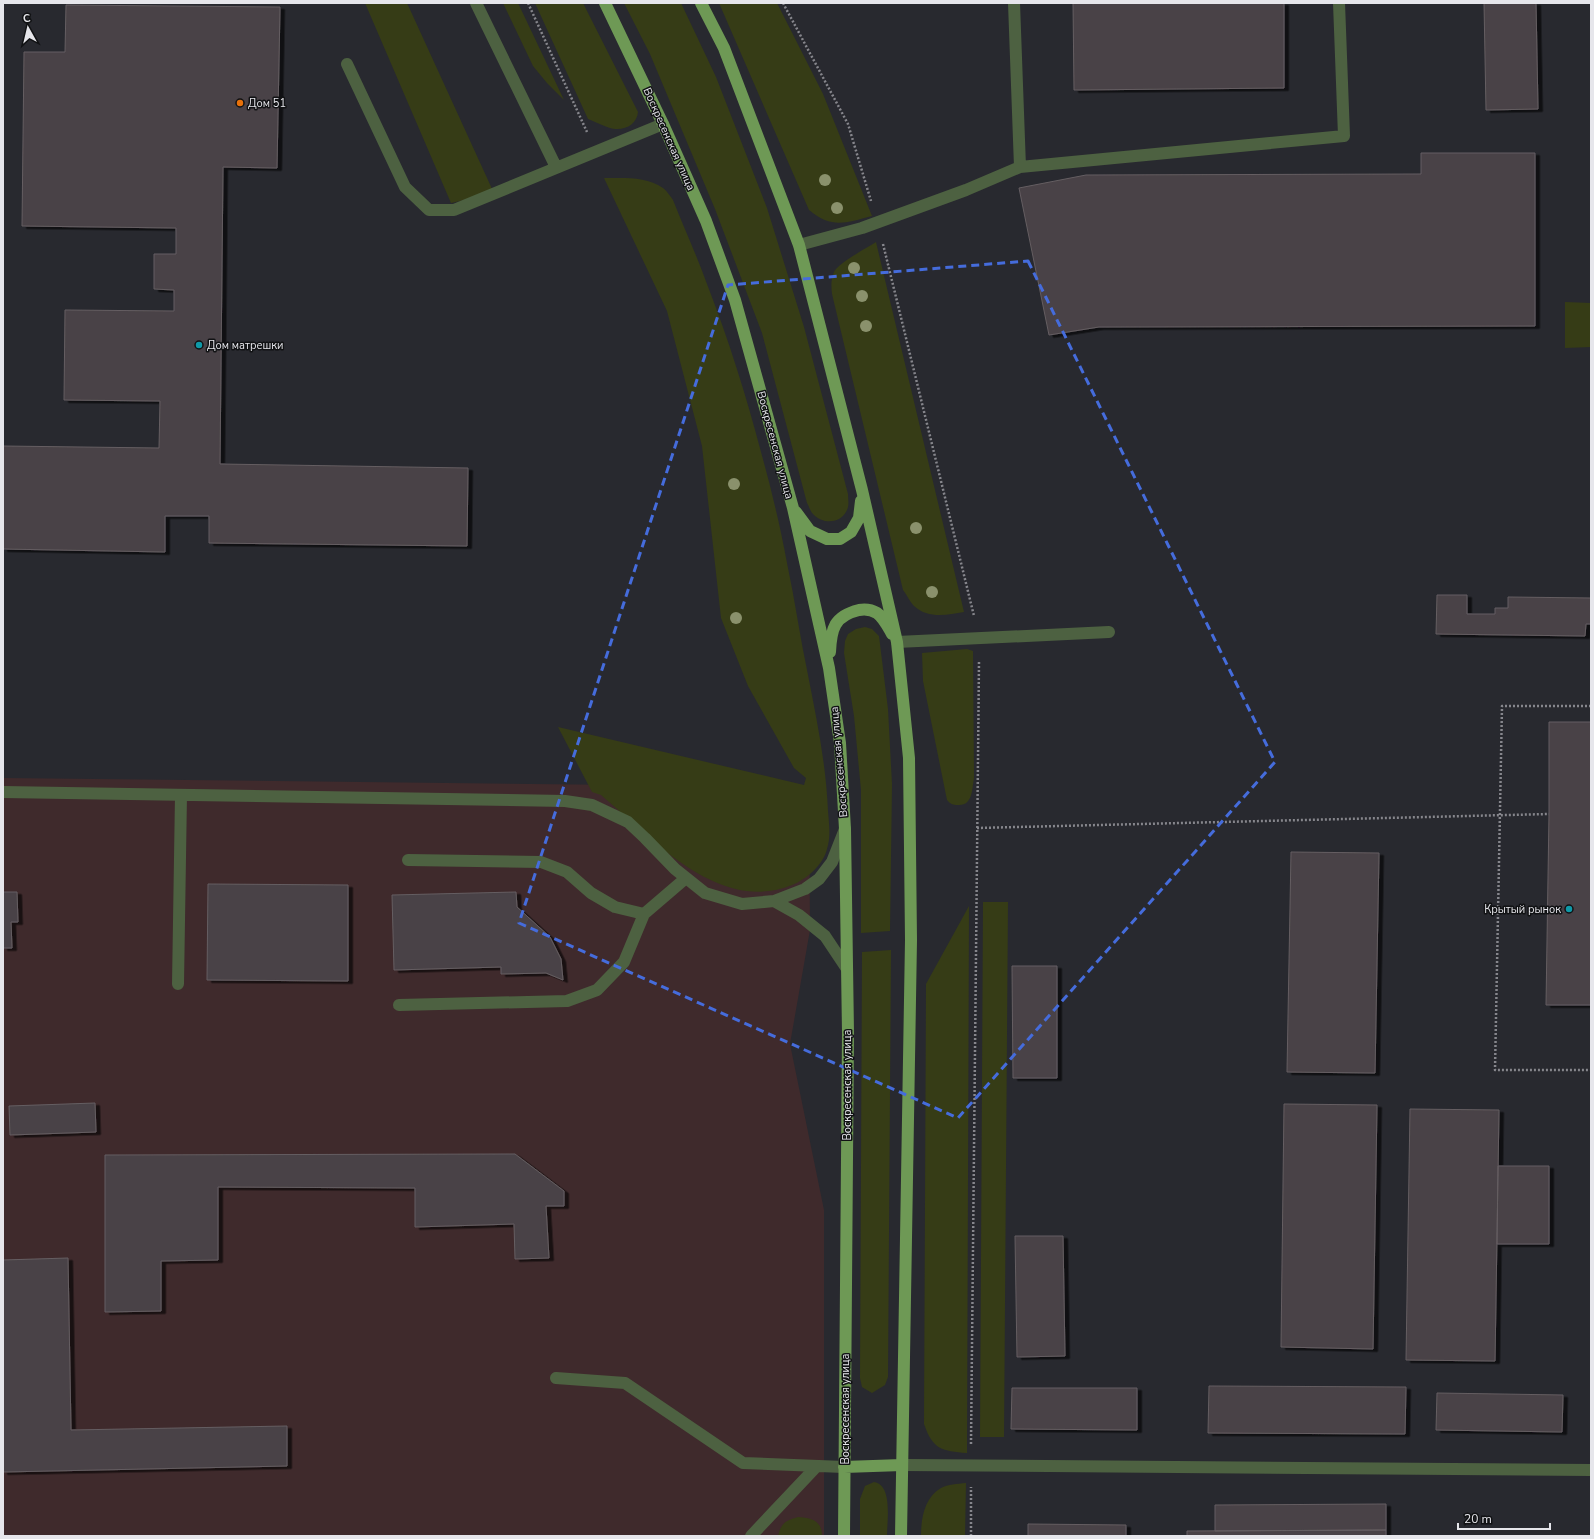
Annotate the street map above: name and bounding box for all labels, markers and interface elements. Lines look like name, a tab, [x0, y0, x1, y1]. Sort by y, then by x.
north arrow	[8, 8, 48, 48]
text: С	[22, 11, 32, 27]
street label: Воскресенская улица	[640, 85, 698, 193]
place label: Дом 51	[248, 96, 286, 111]
marker: Дом 51	[235, 98, 245, 108]
place label: Дом матрешки	[207, 338, 283, 353]
marker: Дом матрешки	[194, 340, 204, 350]
street label: Воскресенская улица	[753, 389, 797, 501]
street label: Воскресенская улица	[827, 706, 851, 818]
place label: Крытый рынок	[1484, 902, 1561, 917]
marker: Крытый рынок	[1564, 904, 1574, 914]
street label: Воскресенская улица	[840, 1029, 855, 1141]
street label: Воскресенская улица	[838, 1353, 853, 1465]
scale bar	[1458, 1505, 1550, 1531]
text: 20 m	[1464, 1511, 1492, 1527]

